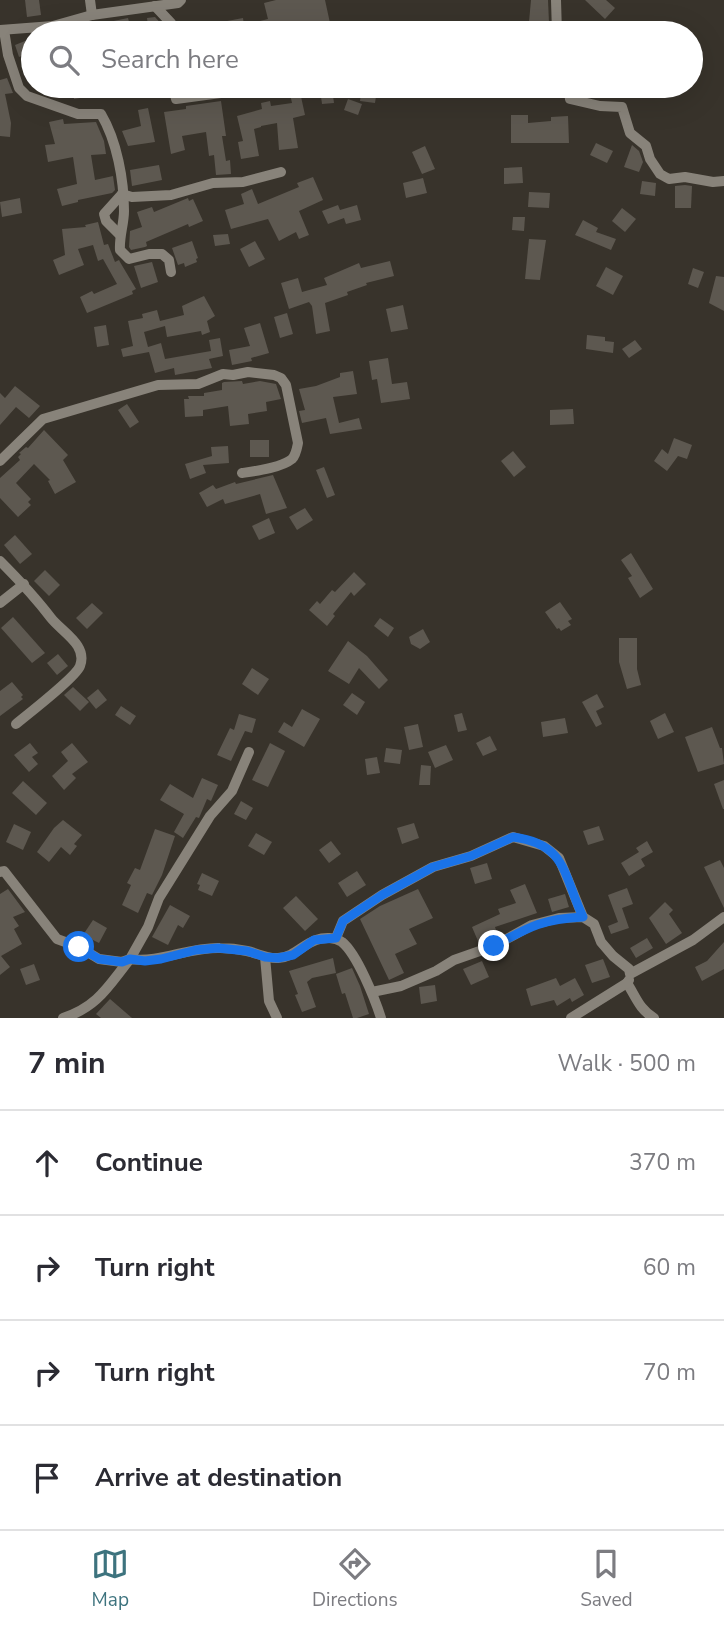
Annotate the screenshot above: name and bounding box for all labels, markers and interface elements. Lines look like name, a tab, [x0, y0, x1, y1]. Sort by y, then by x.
search box	[21, 21, 703, 98]
icon: search	[45, 41, 83, 79]
text: Search here	[101, 42, 239, 77]
route end	[478, 930, 509, 961]
route start	[63, 931, 94, 962]
text: 7 min	[28, 1043, 106, 1084]
text: Walk · 500 m	[557, 1048, 696, 1079]
icon: ahead	[28, 1144, 66, 1182]
text: Continue	[95, 1145, 203, 1180]
text: 370 m	[629, 1147, 696, 1178]
icon: right	[28, 1249, 66, 1287]
text: Turn right	[95, 1250, 214, 1285]
text: 60 m	[643, 1252, 696, 1283]
icon: right	[28, 1354, 66, 1392]
text: Turn right	[95, 1355, 214, 1390]
text: 70 m	[643, 1357, 696, 1388]
icon: arrive	[28, 1459, 66, 1497]
text: Arrive at destination	[95, 1460, 342, 1495]
tab: Map	[91, 1545, 129, 1613]
tab: Directions	[312, 1545, 398, 1613]
tab: Saved	[580, 1545, 633, 1613]

